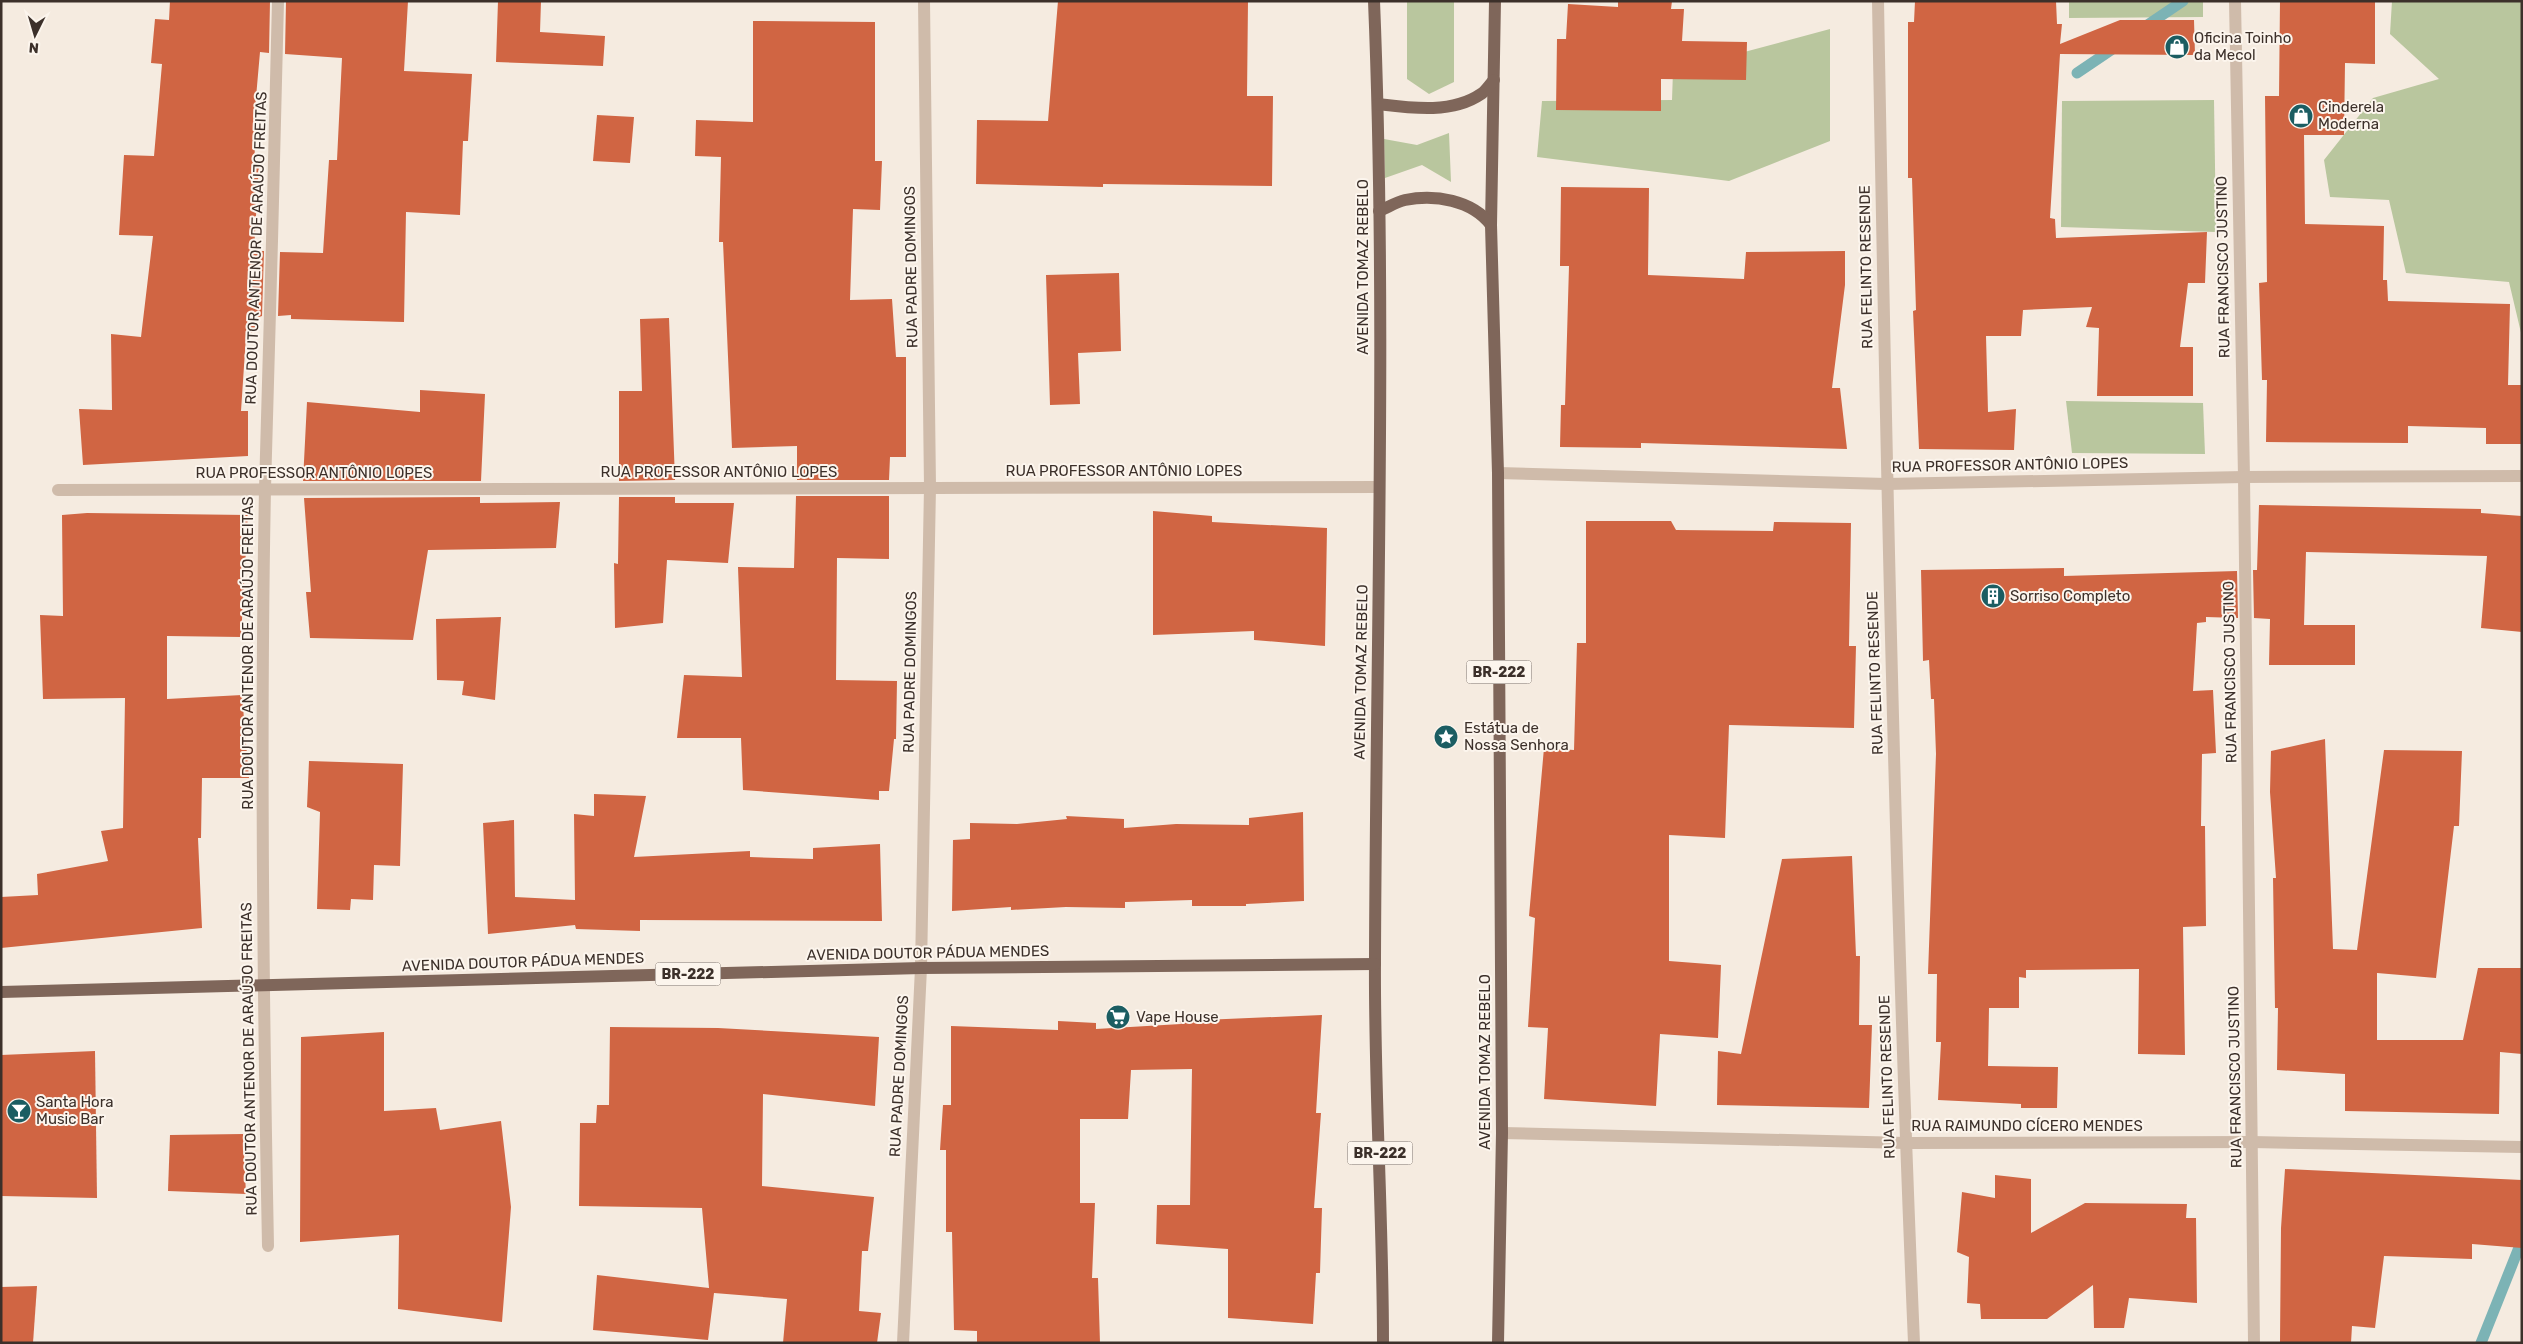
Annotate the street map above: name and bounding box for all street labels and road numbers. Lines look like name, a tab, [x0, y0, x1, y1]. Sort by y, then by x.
street label: RUA DOUTOR ANTENOR DE ARAÚJO FREITAS	[242, 91, 270, 405]
street label: RUA FRANCISCO JUSTINO	[2212, 176, 2234, 358]
street label: AVENIDA TOMAZ REBELO	[1354, 179, 1372, 355]
street label: RUA FELINTO RESENDE	[1856, 185, 1876, 349]
street label: RUA PADRE DOMINGOS	[901, 186, 921, 348]
street label: RUA PROFESSOR ANTÔNIO LOPES	[1891, 454, 2129, 476]
street label: RUA PROFESSOR ANTÔNIO LOPES	[1006, 462, 1242, 480]
street label: RUA PROFESSOR ANTÔNIO LOPES	[601, 463, 837, 481]
street label: RUA PROFESSOR ANTÔNIO LOPES	[196, 464, 432, 482]
street label: RUA DOUTOR ANTENOR DE ARAÚJO FREITAS	[239, 496, 257, 810]
street label: RUA FRANCISCO JUSTINO	[2219, 581, 2241, 763]
street label: AVENIDA TOMAZ REBELO	[1350, 584, 1372, 760]
street label: RUA PADRE DOMINGOS	[900, 591, 920, 753]
street label: RUA FELINTO RESENDE	[1863, 591, 1887, 755]
road number: BR-222	[1466, 660, 1532, 684]
street label: RUA DOUTOR ANTENOR DE ARAÚJO FREITAS	[237, 902, 261, 1216]
street label: AVENIDA DOUTOR PÁDUA MENDES	[807, 942, 1049, 964]
street label: AVENIDA DOUTOR PÁDUA MENDES	[401, 949, 645, 975]
road number: BR-222	[656, 962, 720, 986]
street label: AVENIDA TOMAZ REBELO	[1476, 974, 1494, 1150]
street label: RUA FRANCISCO JUSTINO	[2224, 986, 2246, 1168]
street label: RUA PADRE DOMINGOS	[886, 995, 912, 1157]
street label: RUA FELINTO RESENDE	[1875, 995, 1899, 1159]
street label: RUA RAIMUNDO CÍCERO MENDES	[1911, 1117, 2143, 1135]
road number: BR-222	[1348, 1142, 1412, 1164]

